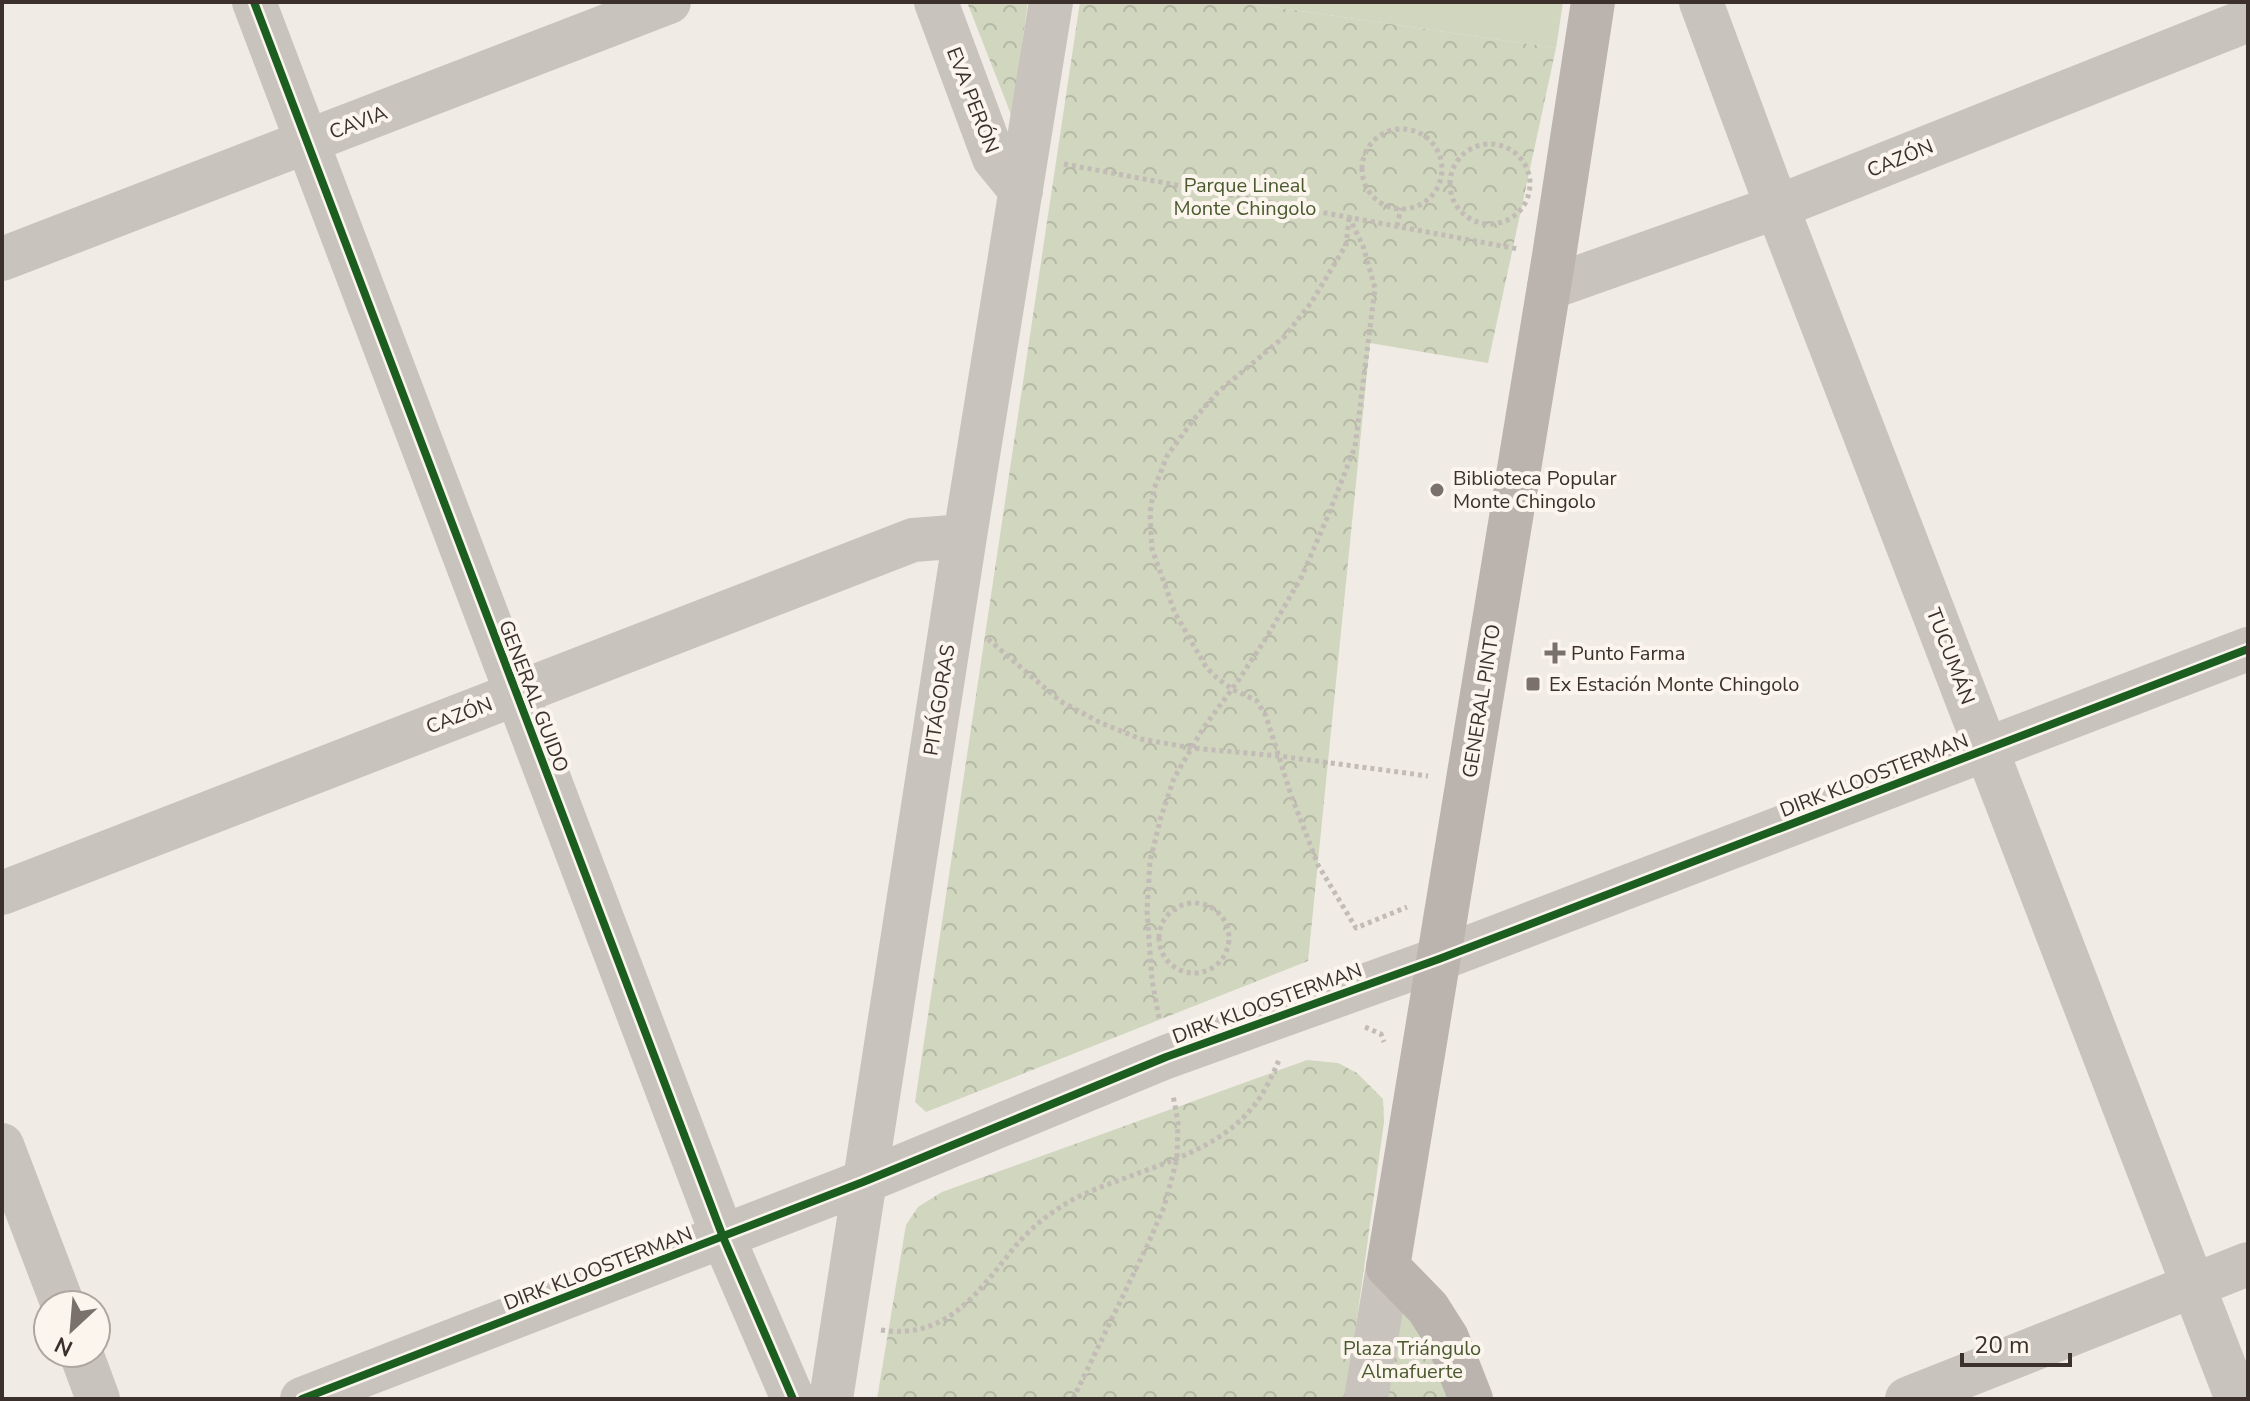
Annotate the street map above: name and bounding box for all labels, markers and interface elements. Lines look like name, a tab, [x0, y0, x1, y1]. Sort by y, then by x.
street label: EVA PERÓN	[940, 43, 1005, 157]
street label: CAVIA	[325, 99, 391, 146]
street label: CAZÓN	[1863, 133, 1937, 184]
park label: Parque Lineal Monte Chingolo	[1174, 172, 1316, 222]
place label: Biblioteca Popular Monte Chingolo	[1453, 465, 1617, 515]
marker: Biblioteca Popular Monte Chingolo	[1428, 481, 1446, 499]
street label: TUCUMÁN	[1920, 604, 1981, 708]
street label: GENERAL GUIDO	[492, 616, 575, 776]
street label: GENERAL PINTO	[1456, 622, 1507, 780]
place label: Punto Farma	[1571, 640, 1685, 667]
street label: PITÁGORAS	[917, 642, 962, 758]
marker: Punto Farma	[1546, 644, 1564, 662]
place label: Ex Estación Monte Chingolo	[1549, 671, 1799, 698]
marker: Ex Estación Monte Chingolo	[1524, 675, 1542, 693]
street label: CAZÓN	[422, 690, 496, 740]
street label: DIRK KLOOSTERMAN	[1776, 727, 1972, 824]
street label: DIRK KLOOSTERMAN	[1169, 957, 1366, 1050]
street label: DIRK KLOOSTERMAN	[500, 1220, 696, 1317]
north arrow	[32, 1289, 112, 1369]
scale bar	[1962, 1317, 2070, 1367]
text: N	[50, 1329, 78, 1363]
text: 20 m	[1974, 1329, 2030, 1361]
park label: Plaza Triángulo Almafuerte	[1343, 1335, 1481, 1385]

